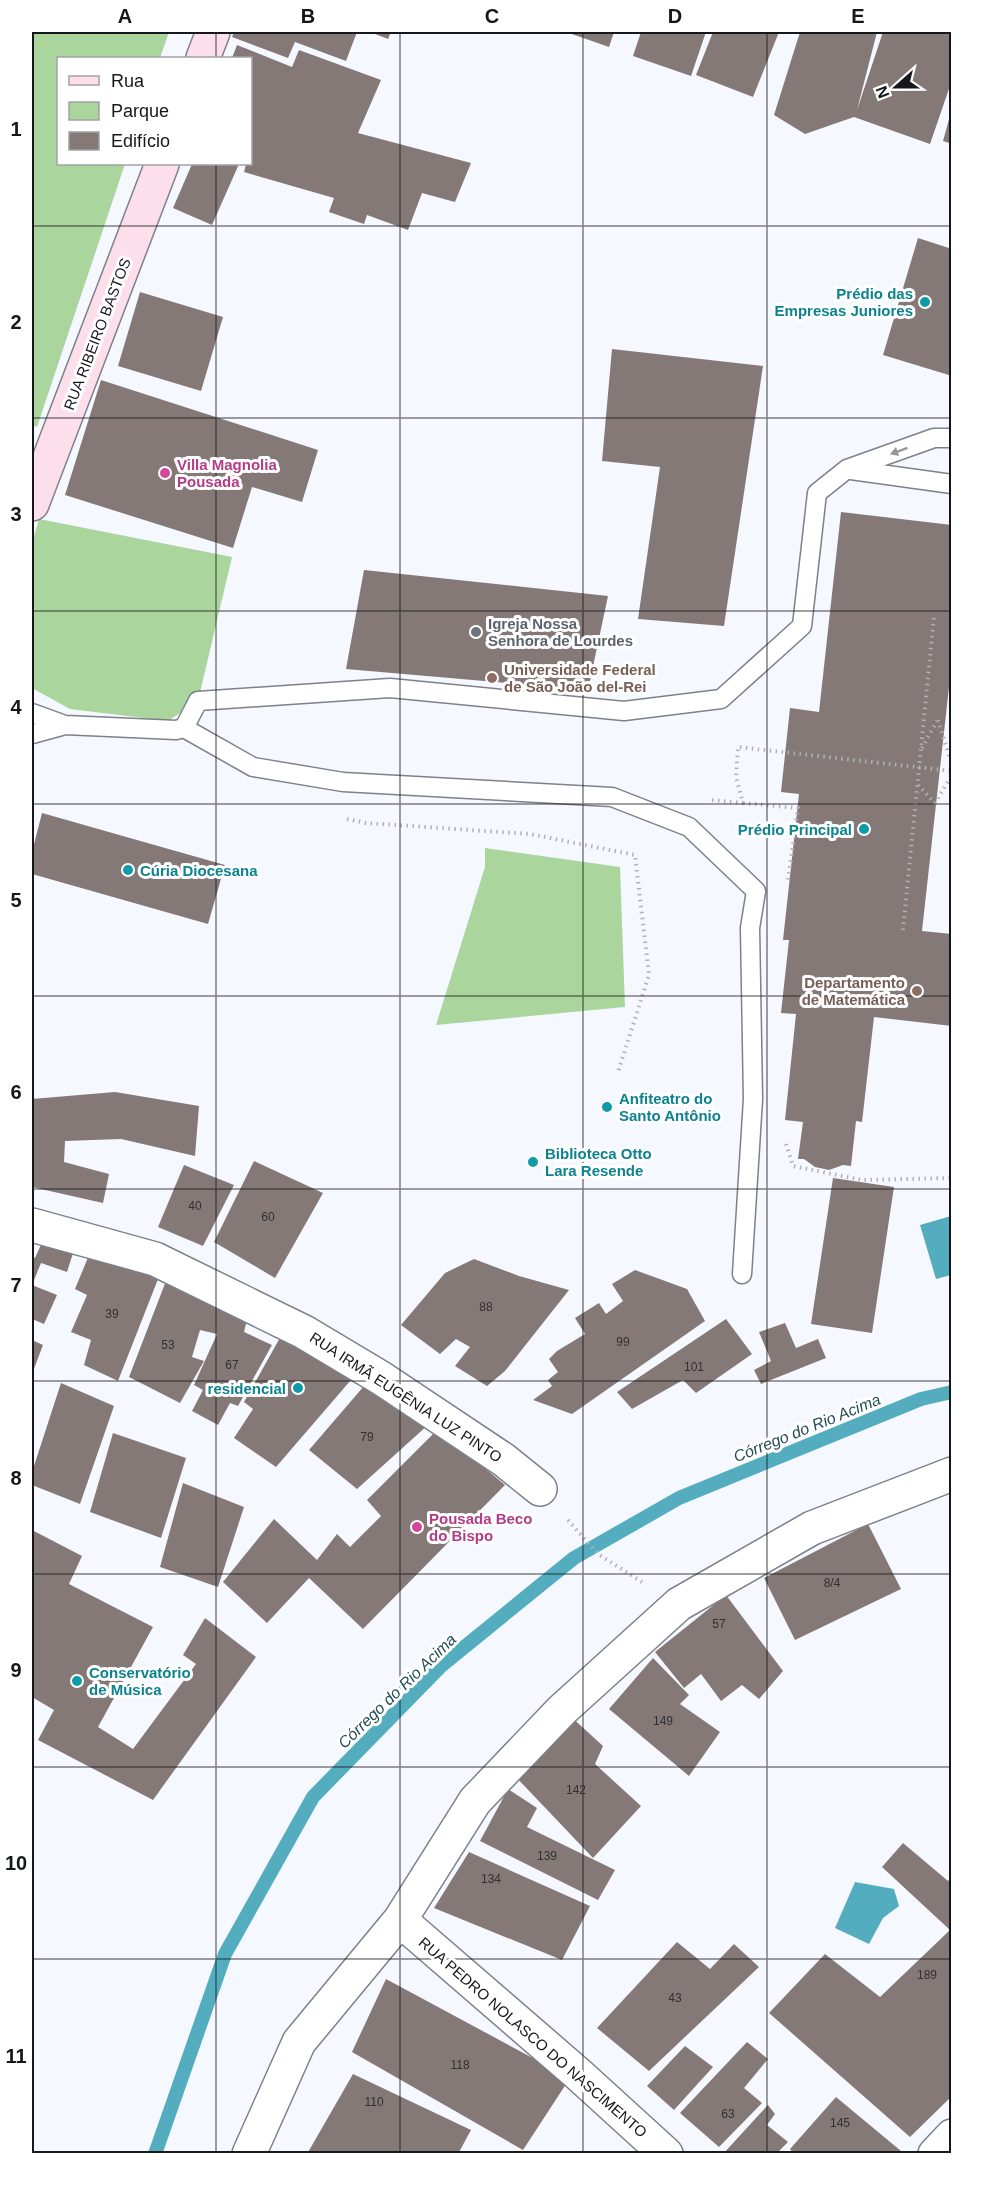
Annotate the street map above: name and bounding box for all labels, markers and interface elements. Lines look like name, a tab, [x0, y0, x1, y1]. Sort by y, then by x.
text: A	[118, 5, 132, 27]
text: B	[301, 5, 315, 27]
text: C	[485, 5, 499, 27]
text: D	[668, 5, 682, 27]
text: E	[851, 5, 865, 27]
legend	[57, 57, 252, 165]
north arrow	[866, 57, 926, 117]
text: Rua	[111, 71, 145, 91]
text: N	[872, 84, 892, 101]
text: Parque	[111, 101, 169, 121]
text: 1	[10, 118, 22, 140]
text: Edifício	[111, 131, 170, 151]
street label: RUA RIBEIRO BASTOS	[60, 256, 134, 412]
place label: Prédio das Empresas Juniores	[775, 285, 913, 319]
marker: Prédio das Empresas Juniores	[918, 295, 932, 309]
text: 2	[10, 311, 22, 333]
one-way arrow	[889, 446, 907, 456]
place label: Villa Magnolia Pousada	[177, 456, 277, 490]
marker: Villa Magnolia Pousada	[158, 466, 172, 480]
text: 3	[10, 503, 22, 525]
place label: Igreja Nossa Senhora de Lourdes	[488, 615, 633, 649]
marker: Igreja Nossa Senhora de Lourdes	[469, 625, 483, 639]
place label: Universidade Federal de São João del-Rei	[504, 661, 656, 695]
marker: Universidade Federal de São João del-Rei	[485, 671, 499, 685]
text: 4	[10, 696, 22, 718]
place label: Prédio Principal	[738, 821, 852, 838]
marker: Prédio Principal	[857, 822, 871, 836]
place label: Cúria Diocesana	[140, 862, 258, 879]
marker: Cúria Diocesana	[121, 863, 135, 877]
text: 5	[10, 889, 22, 911]
place label: Departamento de Matemática	[802, 974, 906, 1008]
marker: Departamento de Matemática	[910, 984, 924, 998]
text: 6	[10, 1081, 22, 1103]
place label: Anfiteatro do Santo Antônio	[619, 1090, 721, 1124]
marker: Anfiteatro do Santo Antônio	[600, 1100, 614, 1114]
place label: Biblioteca Otto Lara Resende	[545, 1145, 652, 1179]
marker: Biblioteca Otto Lara Resende	[526, 1155, 540, 1169]
house number: 40	[188, 1199, 202, 1213]
house number: 60	[261, 1210, 275, 1224]
text: 7	[10, 1274, 22, 1296]
house number: 88	[479, 1300, 493, 1314]
house number: 39	[105, 1307, 119, 1321]
street label: RUA IRMÃ EUGÊNIA LUZ PINTO	[307, 1328, 505, 1466]
house number: 99	[616, 1335, 630, 1349]
house number: 53	[161, 1338, 175, 1352]
house number: 67	[225, 1358, 239, 1372]
house number: 101	[684, 1360, 704, 1374]
place label: residencial	[208, 1380, 286, 1397]
marker: residencial	[291, 1381, 305, 1395]
water label: Córrego do Rio Acima	[731, 1391, 883, 1465]
house number: 79	[360, 1430, 374, 1444]
text: 8	[10, 1467, 22, 1489]
place label: Pousada Beco do Bispo	[429, 1510, 532, 1544]
marker: Pousada Beco do Bispo	[410, 1520, 424, 1534]
house number: 8/4	[824, 1576, 841, 1590]
house number: 57	[712, 1617, 726, 1631]
water label: Córrego do Rio Acima	[335, 1630, 459, 1752]
text: 9	[10, 1659, 22, 1681]
place label: Conservatório de Música	[89, 1664, 191, 1698]
marker: Conservatório de Música	[70, 1674, 84, 1688]
house number: 149	[653, 1714, 673, 1728]
house number: 142	[566, 1783, 586, 1797]
house number: 139	[537, 1849, 557, 1863]
text: 10	[5, 1852, 27, 1874]
house number: 134	[481, 1872, 501, 1886]
street label: RUA PEDRO NOLASCO DO NASCIMENTO	[416, 1933, 650, 2141]
house number: 189	[917, 1968, 937, 1982]
house number: 43	[668, 1991, 682, 2005]
text: 11	[5, 2045, 27, 2067]
house number: 118	[450, 2058, 470, 2072]
house number: 110	[364, 2095, 384, 2109]
house number: 63	[721, 2107, 735, 2121]
house number: 145	[830, 2116, 850, 2130]

